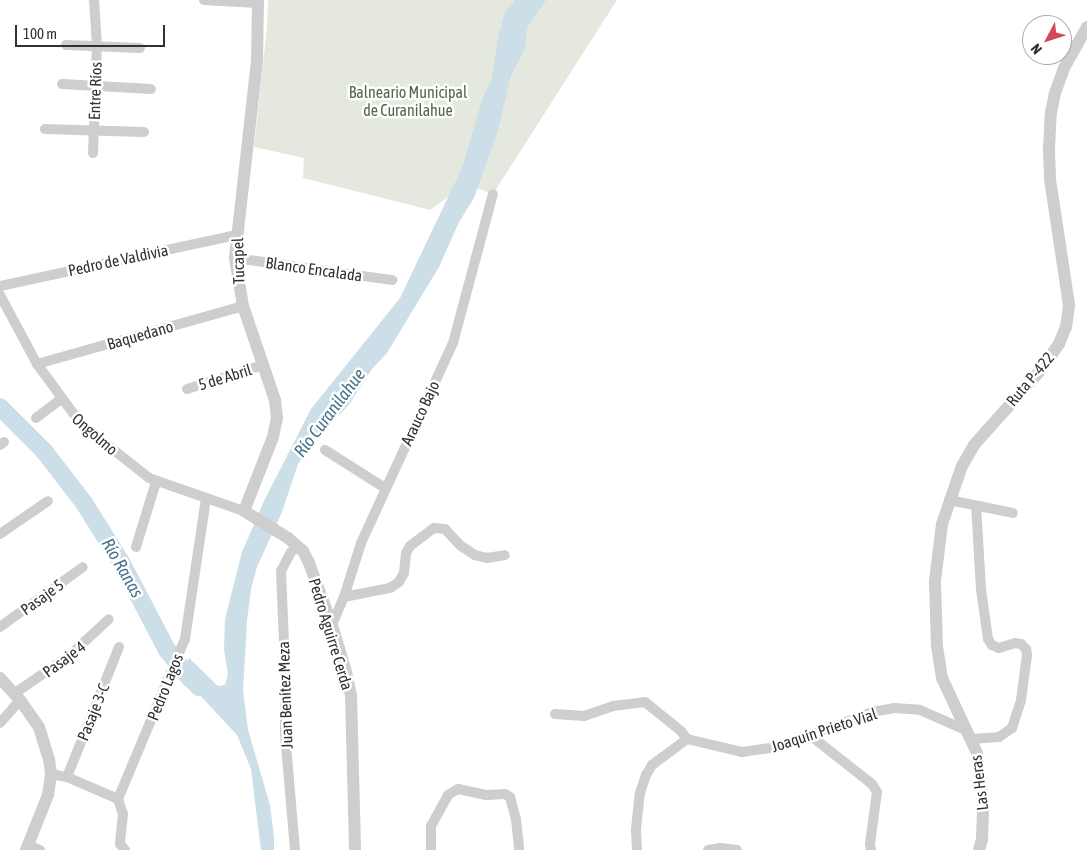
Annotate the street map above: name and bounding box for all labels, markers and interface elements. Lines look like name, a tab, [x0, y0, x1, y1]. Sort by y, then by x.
scale bar	[18, 15, 168, 47]
north arrow	[1022, 15, 1072, 65]
text: 100 m	[23, 25, 57, 42]
text: N	[1027, 41, 1045, 57]
street label: Entre Ríos	[84, 62, 106, 120]
park label: Balneario Municipal de Curanilahue	[349, 82, 467, 120]
street label: Tucapel	[228, 237, 248, 285]
street label: Pedro de Valdivia	[66, 240, 170, 280]
street label: Blanco Encalada	[264, 253, 364, 285]
street label: Baquedano	[105, 316, 175, 354]
street label: Ruta P-422	[1002, 348, 1058, 410]
street label: 5 de Abril	[196, 360, 254, 394]
water label: Río Curanilahue	[290, 364, 370, 462]
street label: Arauco Bajo	[397, 378, 443, 448]
street label: Ongolmo	[68, 409, 122, 459]
water label: Río Ranas	[96, 535, 148, 601]
street label: Pasaje 5	[17, 575, 67, 619]
street label: Pedro Aguirre Cerda	[305, 576, 357, 692]
street label: Pasaje 4	[39, 637, 89, 681]
street label: Juan Benítez Meza	[274, 641, 296, 749]
street label: Pedro Lagos	[143, 651, 187, 723]
street label: Pasaje 3-C	[73, 681, 113, 743]
street label: Joaquín Prieto Vial	[769, 704, 879, 756]
street label: Las Heras	[966, 754, 992, 812]

